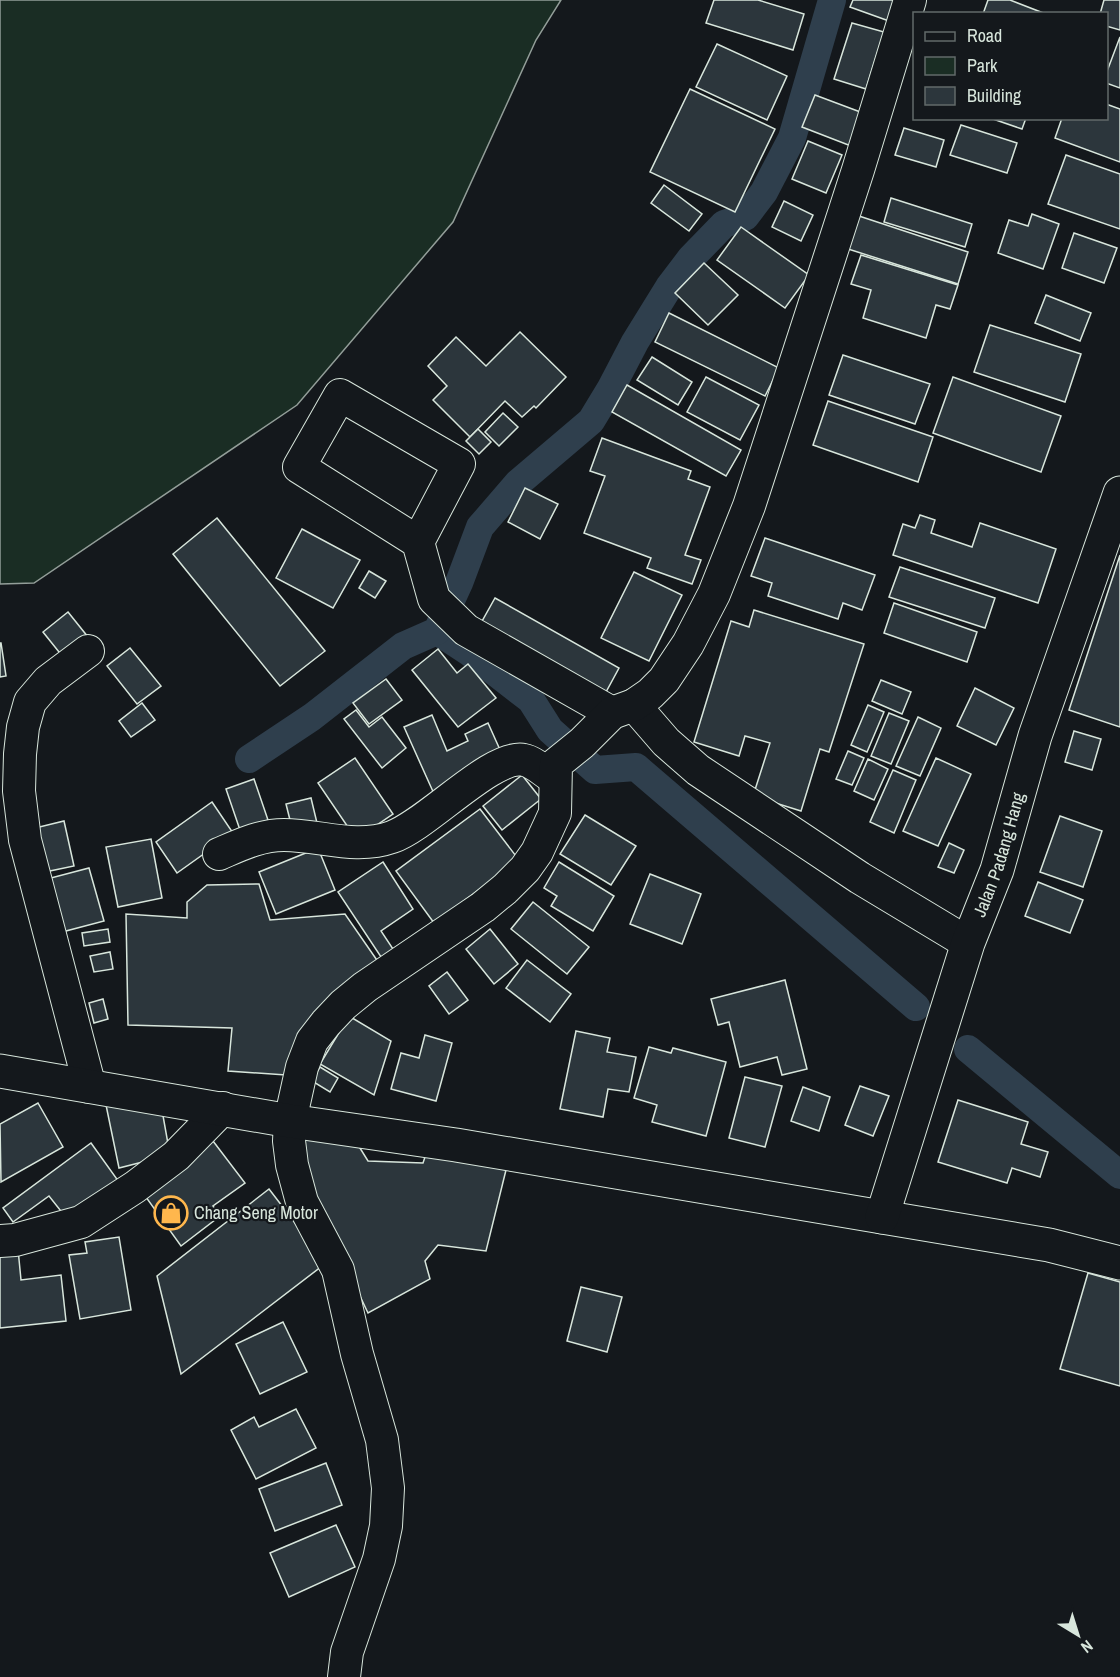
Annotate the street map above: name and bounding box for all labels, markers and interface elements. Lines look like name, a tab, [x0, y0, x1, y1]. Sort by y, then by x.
legend	[913, 12, 1108, 120]
text: Road	[967, 23, 1002, 48]
text: Park	[967, 53, 998, 78]
text: Building	[967, 83, 1022, 108]
street label: Jalan Padang Hang	[967, 789, 1031, 921]
shop icon: Chang Seng Motor	[153, 1195, 189, 1231]
place label: Chang Seng Motor	[194, 1200, 318, 1225]
north arrow	[1048, 1605, 1108, 1665]
text: N	[1077, 1635, 1098, 1658]

